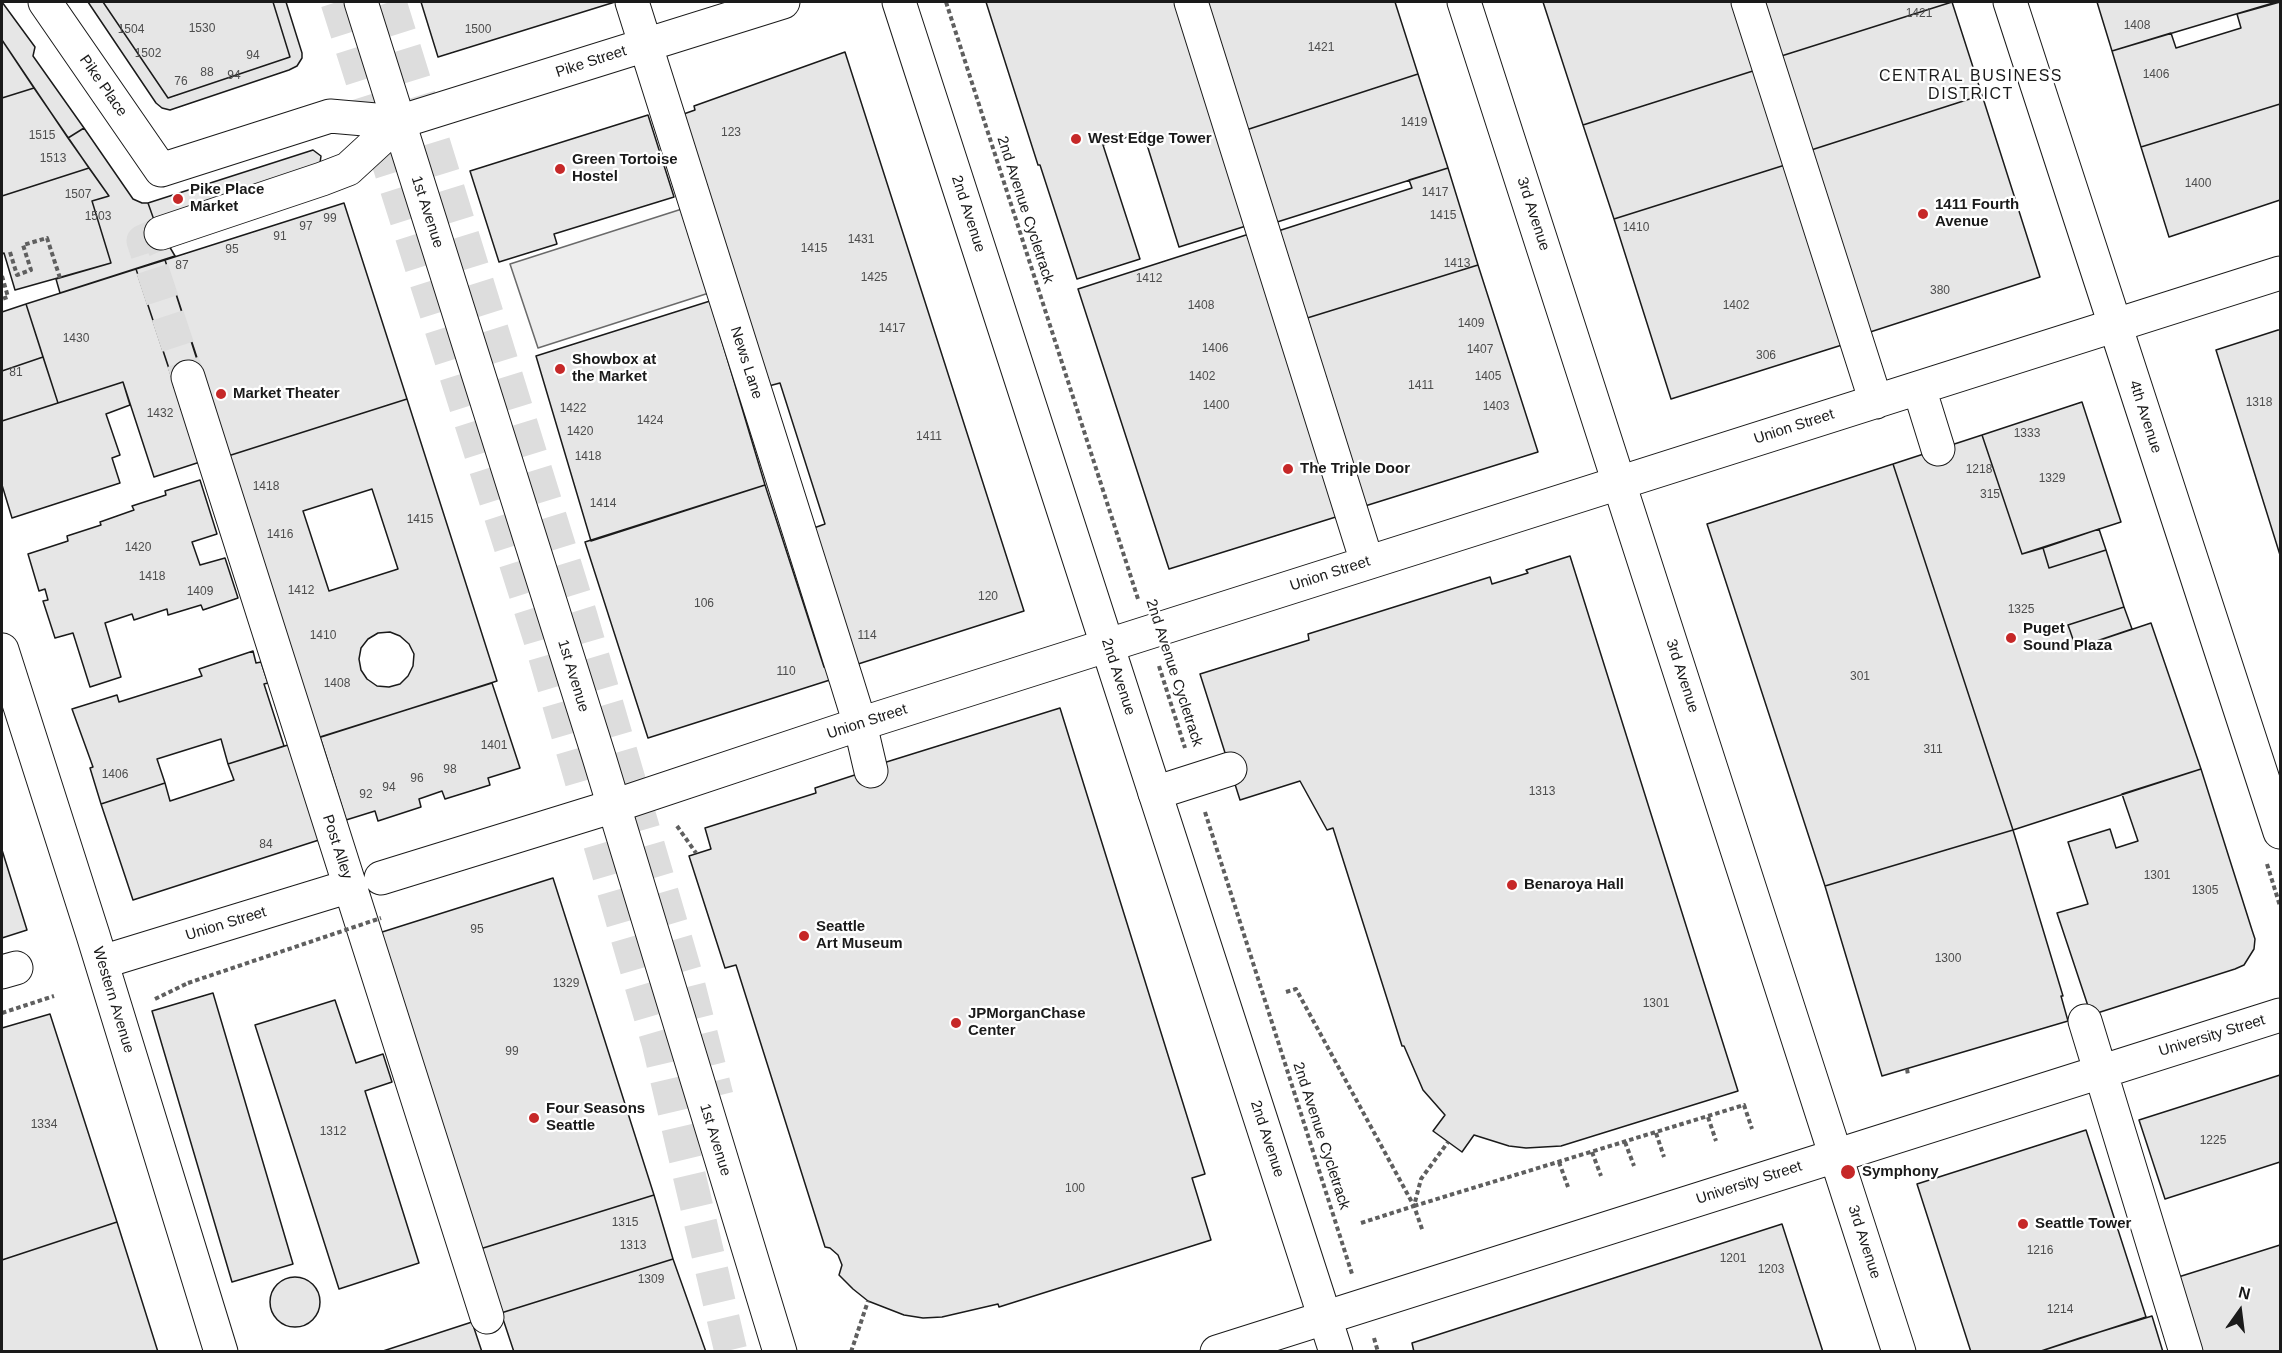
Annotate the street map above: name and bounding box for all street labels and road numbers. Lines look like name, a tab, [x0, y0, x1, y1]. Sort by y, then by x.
street label: Pike Street	[553, 42, 629, 82]
street label: Pike Place	[75, 52, 131, 120]
street label: 2nd Avenue Cycletrack	[993, 134, 1057, 286]
street label: 2nd Avenue	[947, 173, 989, 255]
street label: 1st Avenue	[407, 174, 447, 250]
street label: 3rd Avenue	[1513, 175, 1553, 253]
street label: News Lane	[726, 325, 766, 401]
street label: 4th Avenue	[2125, 378, 2165, 456]
street label: Union Street	[1752, 406, 1836, 448]
street label: Union Street	[1288, 553, 1372, 595]
street label: 2nd Avenue Cycletrack	[1142, 597, 1206, 749]
street label: 2nd Avenue	[1097, 636, 1139, 718]
street label: 3rd Avenue	[1662, 637, 1702, 715]
street label: 1st Avenue	[553, 638, 593, 714]
street label: Union Street	[825, 701, 909, 743]
street label: Post Alley	[318, 813, 356, 881]
street label: Union Street	[184, 903, 268, 945]
street label: Western Avenue	[88, 945, 138, 1055]
street label: University Street	[2157, 1011, 2267, 1061]
street label: 2nd Avenue Cycletrack	[1289, 1060, 1353, 1212]
street label: 2nd Avenue	[1246, 1098, 1288, 1180]
street label: 1st Avenue	[695, 1102, 735, 1178]
street label: University Street	[1694, 1157, 1804, 1209]
street label: 3rd Avenue	[1844, 1203, 1884, 1281]

